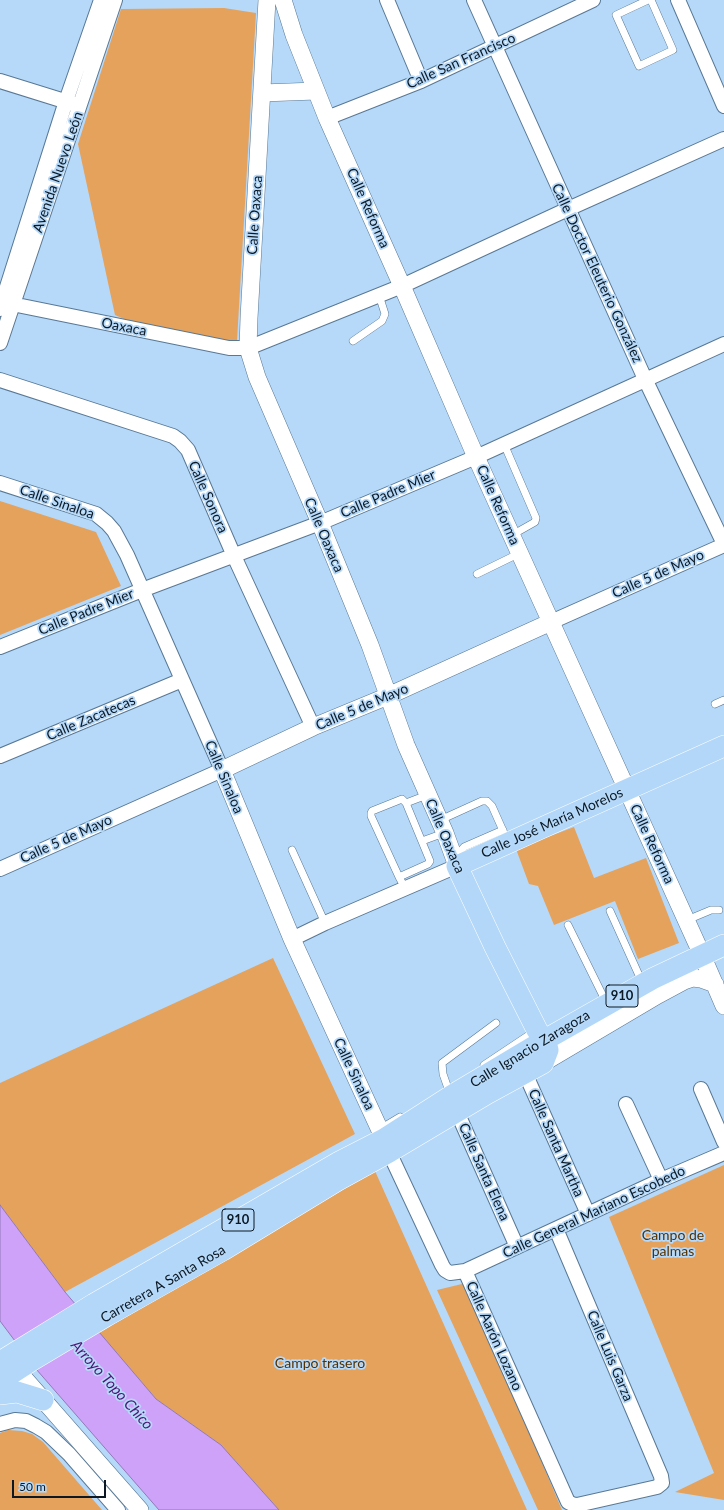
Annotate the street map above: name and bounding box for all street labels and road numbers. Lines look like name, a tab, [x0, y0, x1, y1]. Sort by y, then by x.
street label: Calle San Francisco	[404, 29, 518, 93]
street label: Avenida Nuevo León	[29, 109, 87, 235]
street label: Calle Reforma	[343, 165, 393, 251]
street label: Calle Oaxaca	[244, 175, 266, 255]
street label: Calle Doctor Eleuterio González	[548, 181, 646, 365]
street label: Oaxaca	[100, 314, 148, 340]
street label: Calle Sonora	[185, 458, 231, 536]
street label: Calle Reforma	[473, 462, 523, 548]
street label: Calle Padre Mier	[338, 466, 438, 522]
street label: Calle Sinaloa	[18, 481, 96, 523]
street label: Calle Oaxaca	[301, 495, 347, 575]
street label: Calle 5 de Mayo	[609, 546, 707, 602]
street label: Calle Padre Mier	[36, 585, 136, 639]
street label: Calle 5 de Mayo	[313, 680, 411, 734]
street label: Calle Zacatecas	[44, 692, 138, 744]
street label: Calle Sinaloa	[201, 738, 247, 816]
street label: Calle José María Morelos	[478, 784, 626, 862]
street label: Calle Oaxaca	[422, 796, 468, 876]
street label: Calle Reforma	[626, 802, 678, 886]
street label: Calle 5 de Mayo	[17, 811, 115, 867]
road number: 910	[606, 985, 638, 1007]
street label: Calle Ignacio Zaragoza	[467, 1007, 593, 1091]
street label: Calle Sinaloa	[330, 1035, 378, 1113]
street label: Calle Santa Martha	[525, 1086, 587, 1200]
street label: Calle Santa Elena	[455, 1121, 513, 1223]
street label: Calle General Mariano Escobedo	[500, 1162, 688, 1262]
road number: 910	[222, 1209, 254, 1231]
street label: Carretera A Santa Rosa	[98, 1241, 228, 1327]
street label: Calle Aarón Lozano	[462, 1279, 526, 1393]
street label: Calle Luis Garza	[583, 1308, 637, 1404]

